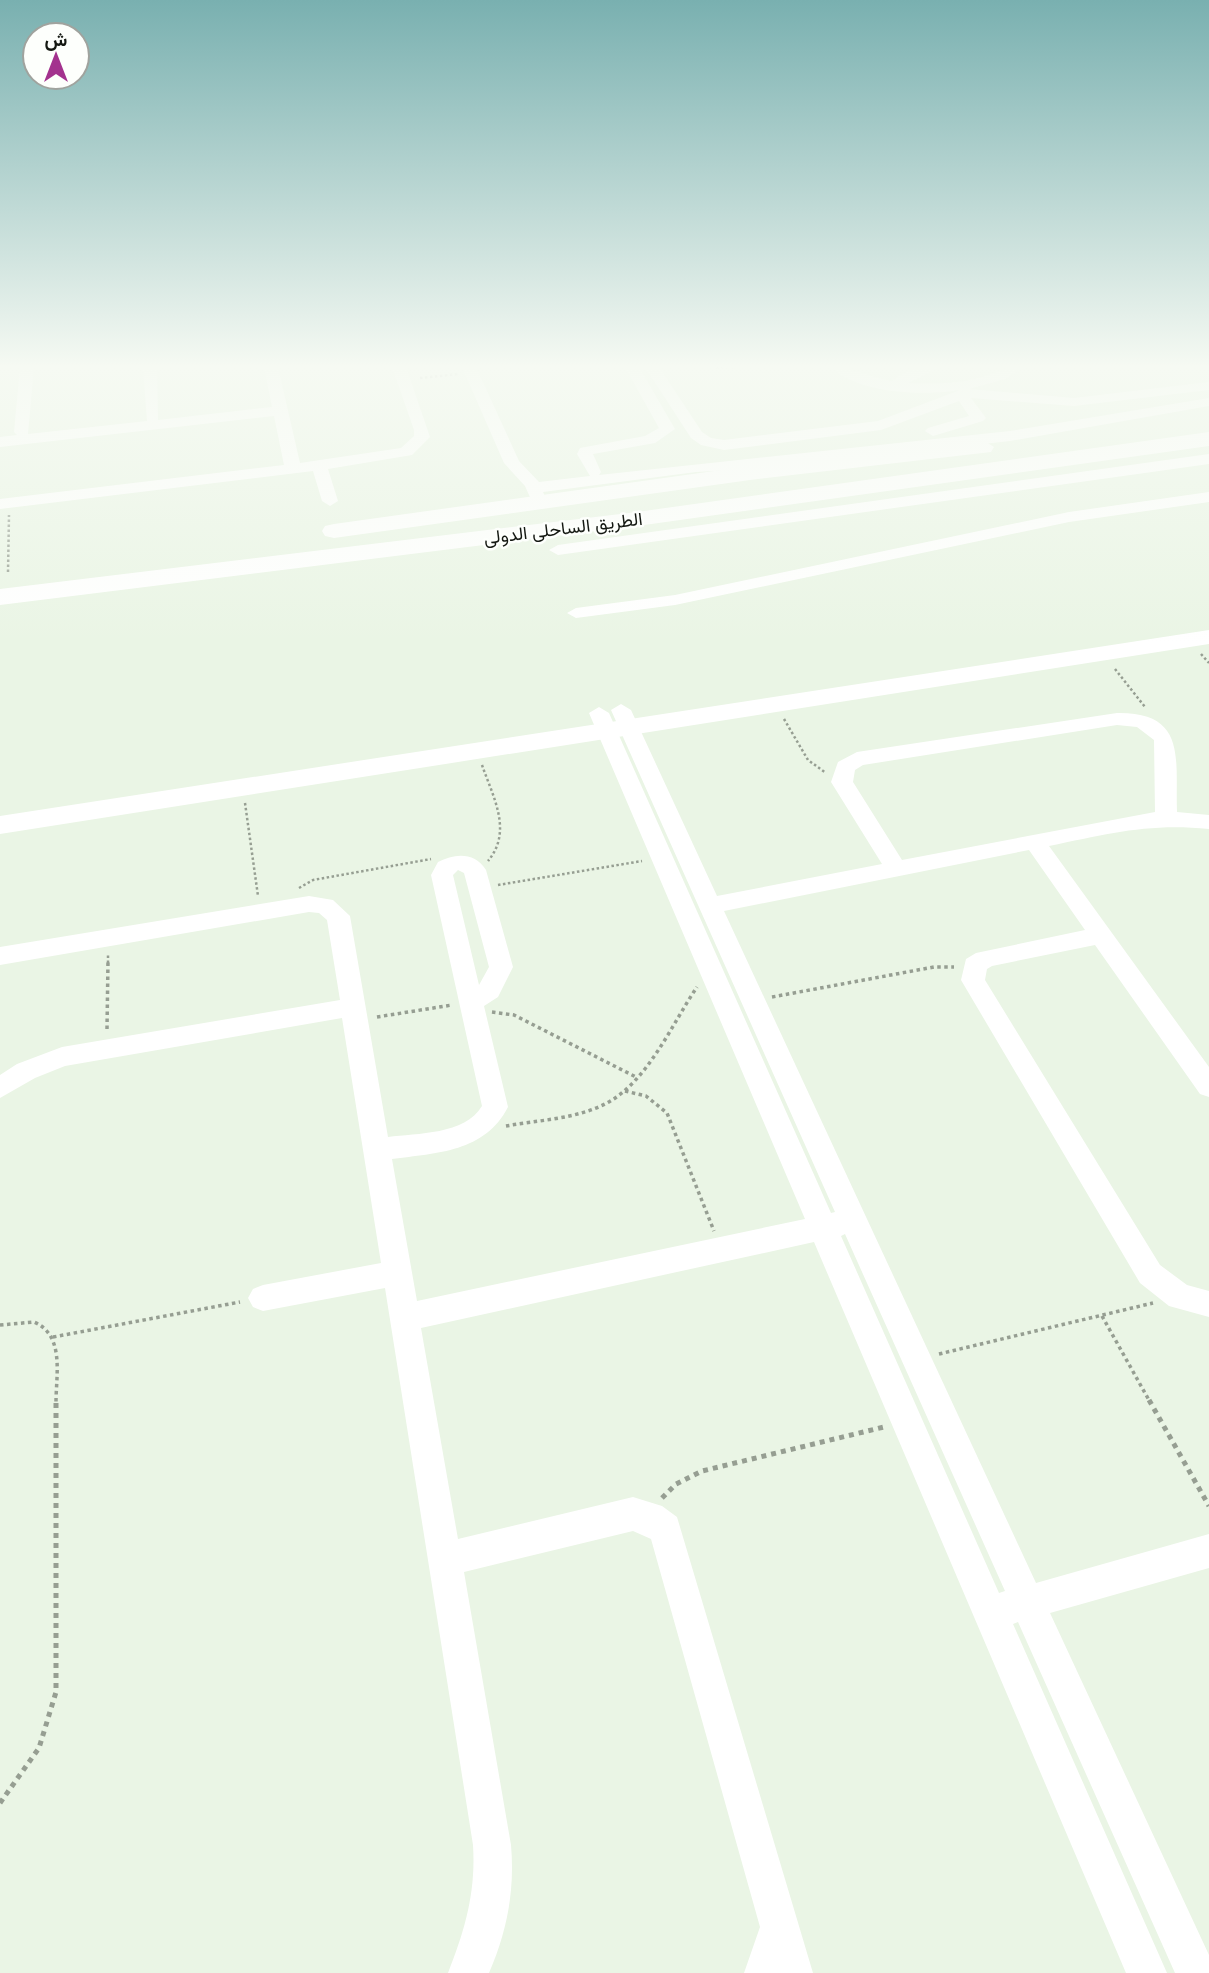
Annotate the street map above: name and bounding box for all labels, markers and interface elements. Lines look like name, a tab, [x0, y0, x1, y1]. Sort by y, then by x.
north arrow	[21, 21, 91, 91]
text: ش	[45, 27, 68, 52]
street label: الطريق الساحلى الدولى	[482, 507, 644, 549]

